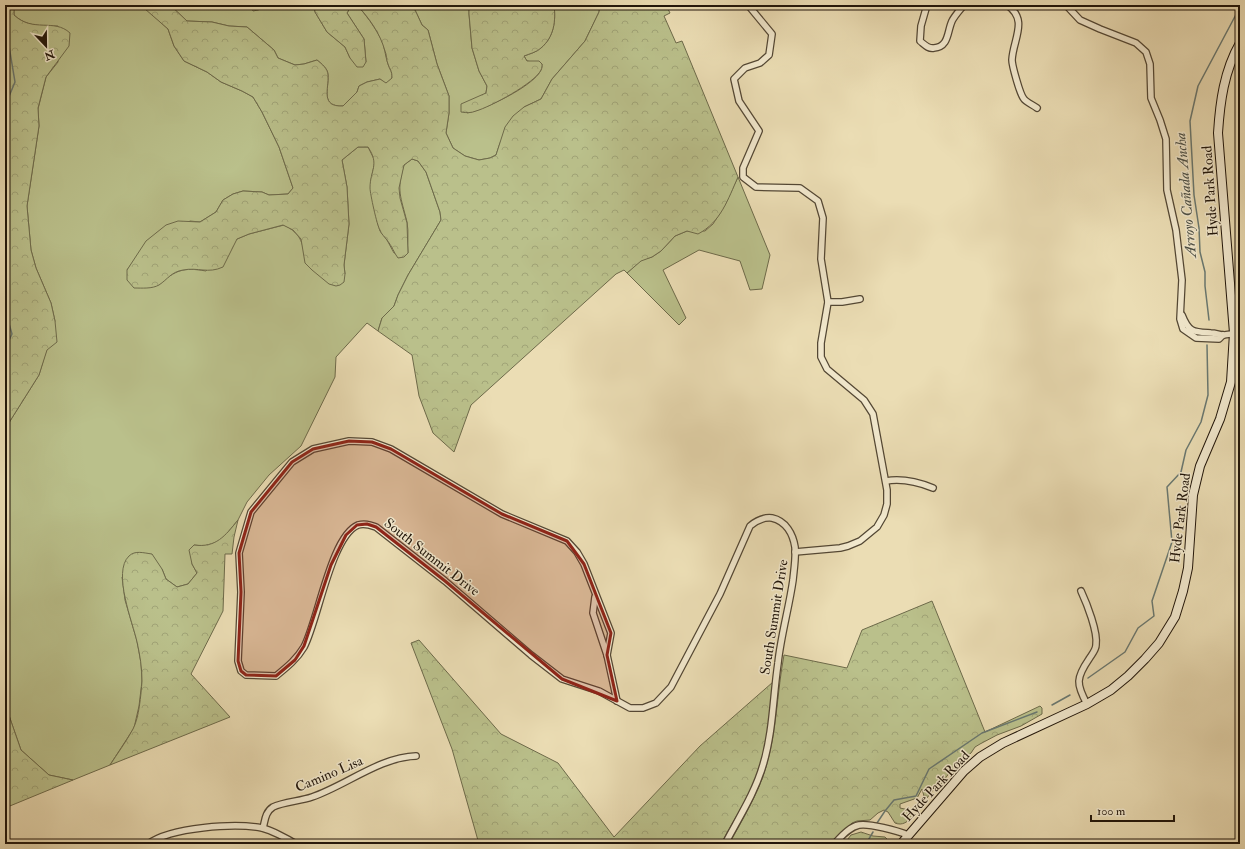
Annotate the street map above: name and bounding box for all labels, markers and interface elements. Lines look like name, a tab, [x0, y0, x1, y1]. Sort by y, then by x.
north arrow	[26, 26, 66, 66]
text: N	[41, 47, 57, 63]
water label: Arroyo Cañada Ancha	[1171, 132, 1201, 260]
street label: Hyde Park Road	[1198, 145, 1223, 237]
street label: Hyde Park Road	[1166, 472, 1195, 564]
street label: South Summit Drive	[381, 514, 483, 600]
street label: South Summit Drive	[756, 558, 792, 676]
street label: Hyde Park Road	[899, 747, 974, 826]
street label: Camino Lisa	[293, 752, 366, 796]
scale bar	[1091, 797, 1174, 823]
text: 100 m	[1097, 804, 1126, 819]

